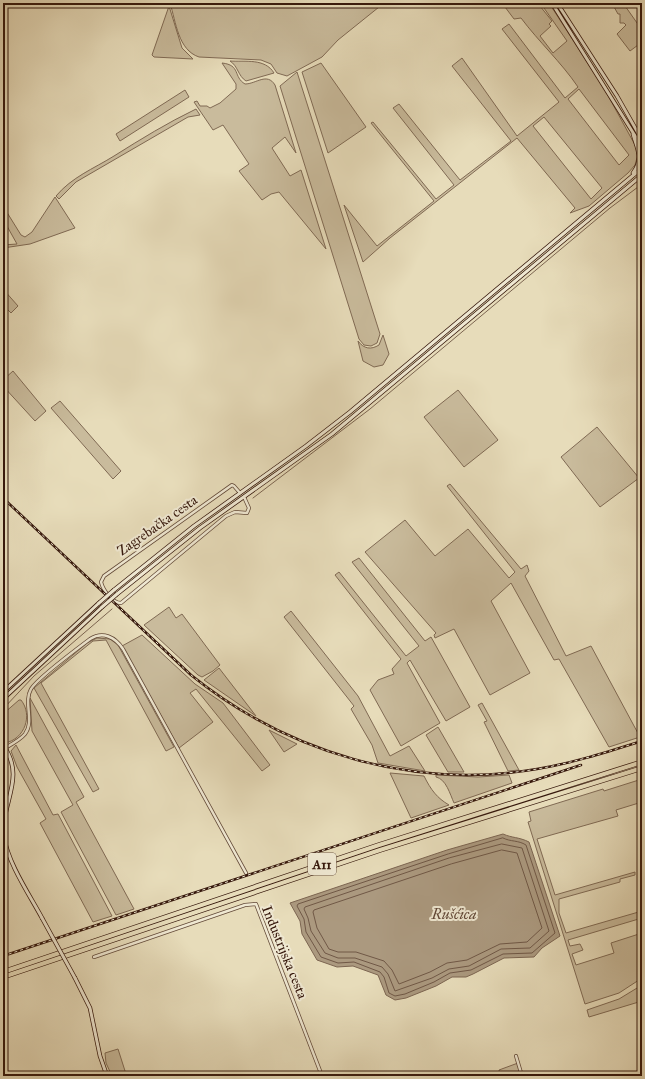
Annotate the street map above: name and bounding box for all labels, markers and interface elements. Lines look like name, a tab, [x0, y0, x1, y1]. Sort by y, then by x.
street label: Zagrebačka cesta	[114, 491, 201, 559]
road number: A11	[308, 853, 336, 875]
street label: Industrijska cesta	[258, 903, 311, 1001]
water label: Rušćica	[431, 905, 476, 923]

